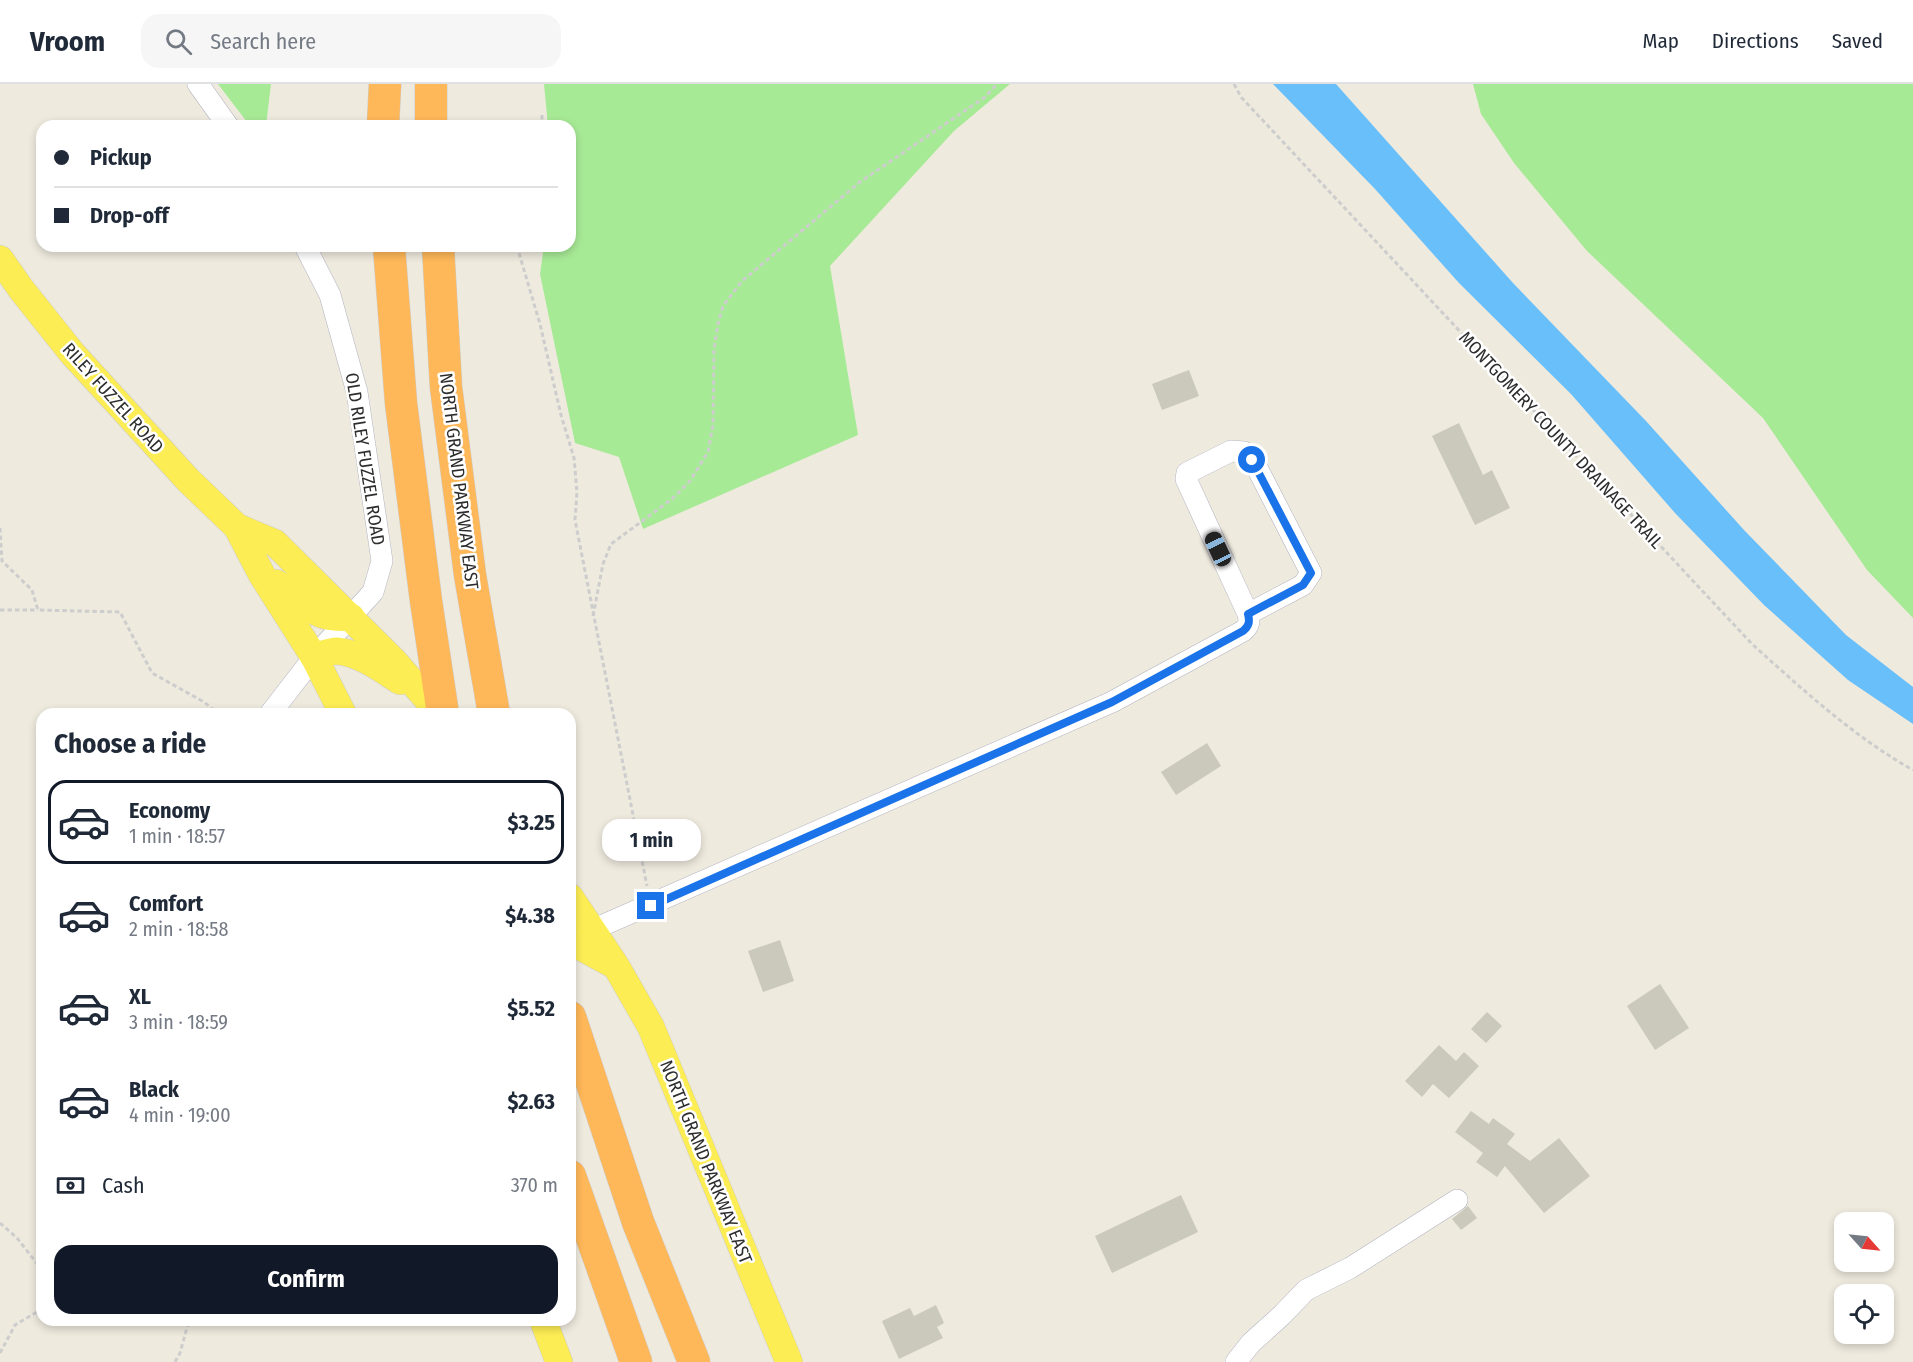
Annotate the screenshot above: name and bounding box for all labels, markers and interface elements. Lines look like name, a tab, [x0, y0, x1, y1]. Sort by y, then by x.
search box	[141, 14, 561, 68]
text: Vroom	[30, 25, 105, 58]
icon: search	[162, 25, 195, 58]
text: Search here	[210, 28, 316, 55]
text: Map	[1642, 28, 1679, 54]
text: Directions	[1712, 28, 1799, 54]
text: Saved	[1832, 28, 1883, 54]
text: Pickup	[90, 144, 152, 171]
text: Drop-off	[90, 202, 169, 229]
street label: MONTGOMERY COUNTY DRAINAGE TRAIL	[1454, 327, 1668, 553]
street label: RILEY FUZZEL ROAD	[58, 338, 168, 458]
street label: OLD RILEY FUZZEL ROAD	[340, 371, 390, 547]
street label: NORTH GRAND PARKWAY EAST	[435, 372, 483, 591]
route start	[1238, 446, 1265, 473]
car	[1202, 529, 1234, 569]
text: Choose a ride	[54, 728, 206, 760]
icon: car	[57, 795, 111, 849]
text: Economy	[129, 797, 210, 824]
text: $3.25	[508, 809, 555, 836]
callout: 1 min	[602, 819, 700, 861]
text: 1 min · 18:57	[129, 824, 225, 848]
text: 1 min	[630, 828, 673, 852]
icon: car	[57, 888, 111, 942]
text: Comfort	[129, 890, 203, 917]
route end	[637, 892, 664, 919]
text: $4.38	[505, 902, 555, 929]
text: 2 min · 18:58	[129, 917, 228, 941]
icon: car	[57, 981, 111, 1035]
text: XL	[129, 983, 151, 1010]
text: $5.52	[507, 995, 555, 1022]
text: 3 min · 18:59	[129, 1010, 228, 1034]
street label: NORTH GRAND PARKWAY EAST	[655, 1057, 757, 1268]
icon: car	[57, 1074, 111, 1128]
text: Black	[129, 1076, 179, 1103]
text: $2.63	[508, 1088, 555, 1115]
text: 4 min · 19:00	[129, 1103, 231, 1127]
icon: cash	[54, 1169, 87, 1202]
text: Cash	[102, 1172, 145, 1199]
text: 370 m	[511, 1173, 558, 1197]
north arrow	[1834, 1212, 1894, 1272]
map controls	[1834, 1212, 1894, 1344]
button: Confirm	[54, 1245, 558, 1314]
button: locate	[1834, 1284, 1894, 1344]

